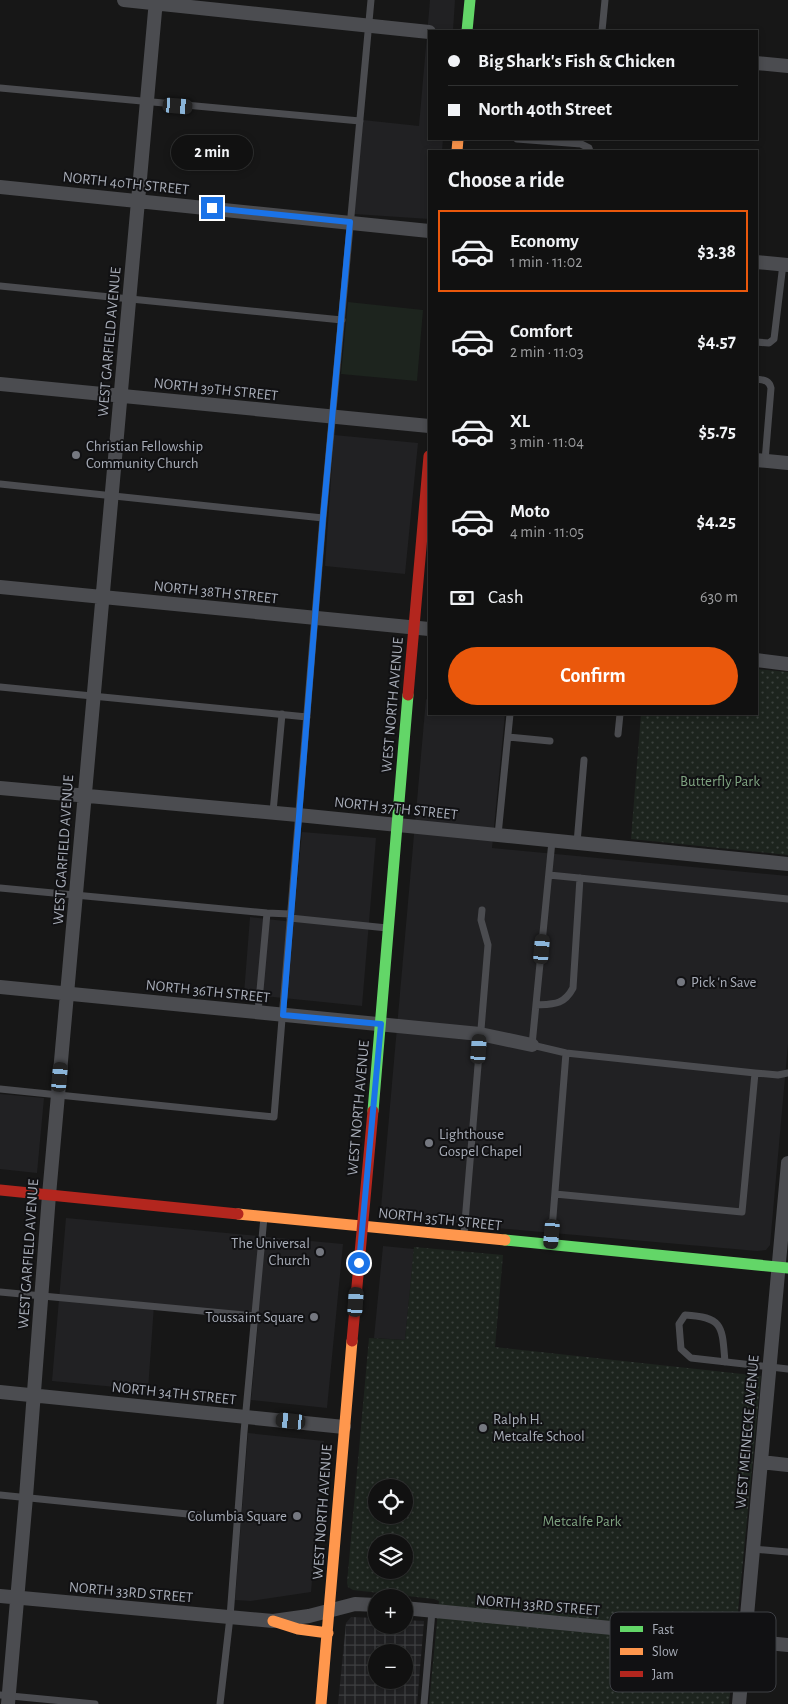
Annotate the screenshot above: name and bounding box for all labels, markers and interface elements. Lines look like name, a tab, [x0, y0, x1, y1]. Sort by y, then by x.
text: Big Shark's Fish & Chicken	[478, 52, 675, 71]
car	[162, 97, 193, 115]
text: North 40th Street	[478, 100, 612, 119]
callout: 2 min	[171, 136, 253, 170]
text: 2 min	[194, 144, 230, 160]
street label: NORTH 40TH STREET	[62, 169, 190, 198]
text: Choose a ride	[448, 169, 564, 191]
route end	[201, 197, 223, 219]
icon: car	[450, 229, 495, 274]
text: Economy	[510, 232, 579, 251]
text: $3.38	[697, 242, 736, 261]
text: 1 min · 11:02	[510, 254, 582, 270]
street label: WEST GARFIELD AVENUE	[95, 266, 124, 418]
icon: car	[450, 319, 495, 364]
text: Comfort	[510, 322, 572, 341]
text: $4.57	[697, 332, 736, 351]
text: 2 min · 11:03	[510, 344, 584, 360]
street label: NORTH 39TH STREET	[153, 376, 280, 404]
icon: car	[450, 409, 495, 454]
text: XL	[510, 412, 530, 431]
text: $5.75	[698, 422, 736, 441]
text: 3 min · 11:04	[510, 434, 584, 450]
place label: Christian Fellowship Community Church	[86, 439, 203, 471]
marker: Christian Fellowship Community Church	[70, 449, 82, 461]
icon: car	[450, 499, 495, 544]
text: Moto	[510, 502, 550, 521]
text: $4.25	[696, 512, 736, 531]
text: 4 min · 11:05	[510, 524, 584, 540]
street label: NORTH 38TH STREET	[153, 579, 280, 607]
icon: cash	[448, 584, 476, 612]
text: Cash	[488, 588, 524, 607]
text: 630 m	[700, 589, 738, 605]
street label: WEST NORTH AVENUE	[379, 637, 406, 773]
button: Confirm	[448, 647, 738, 705]
park label: Butterfly Park	[680, 774, 760, 789]
street label: WEST GARFIELD AVENUE	[51, 775, 76, 926]
street label: NORTH 37TH STREET	[333, 795, 459, 823]
car	[533, 933, 550, 965]
place label: Pick 'n Save	[691, 975, 757, 990]
marker: Pick 'n Save	[675, 976, 687, 988]
street label: NORTH 36TH STREET	[145, 978, 272, 1006]
car	[470, 1034, 487, 1064]
street label: WEST NORTH AVENUE	[345, 1040, 372, 1176]
car	[51, 1061, 68, 1093]
place label: Lighthouse Gospel Chapel	[439, 1127, 522, 1159]
marker: Lighthouse Gospel Chapel	[423, 1137, 435, 1149]
street label: WEST GARFIELD AVENUE	[16, 1179, 41, 1330]
street label: NORTH 35TH STREET	[377, 1206, 503, 1234]
car	[543, 1218, 560, 1250]
place label: The Universal Church	[231, 1236, 310, 1268]
marker: The Universal Church	[314, 1246, 326, 1258]
route start	[348, 1252, 370, 1274]
car	[347, 1287, 364, 1317]
place label: Toussaint Square	[205, 1310, 304, 1325]
marker: Toussaint Square	[308, 1311, 320, 1323]
street label: WEST MEINECKE AVENUE	[733, 1355, 762, 1510]
street label: NORTH 34TH STREET	[111, 1379, 238, 1408]
car	[275, 1412, 306, 1430]
place label: Ralph H. Metcalfe School	[493, 1412, 585, 1444]
marker: Ralph H. Metcalfe School	[477, 1422, 489, 1434]
street label: WEST NORTH AVENUE	[310, 1444, 335, 1580]
map controls	[368, 1479, 413, 1689]
button: locate	[368, 1479, 413, 1524]
place label: Columbia Square	[188, 1509, 287, 1524]
marker: Columbia Square	[291, 1510, 303, 1522]
park label: Metcalfe Park	[543, 1514, 622, 1529]
button: layers	[368, 1534, 413, 1579]
street label: NORTH 33RD STREET	[68, 1580, 194, 1605]
button: +	[368, 1589, 413, 1634]
street label: NORTH 33RD STREET	[475, 1593, 601, 1618]
legend	[610, 1612, 776, 1692]
text: Fast	[652, 1623, 674, 1637]
button: −	[368, 1644, 413, 1689]
text: Slow	[652, 1645, 679, 1659]
text: Jam	[652, 1668, 674, 1682]

